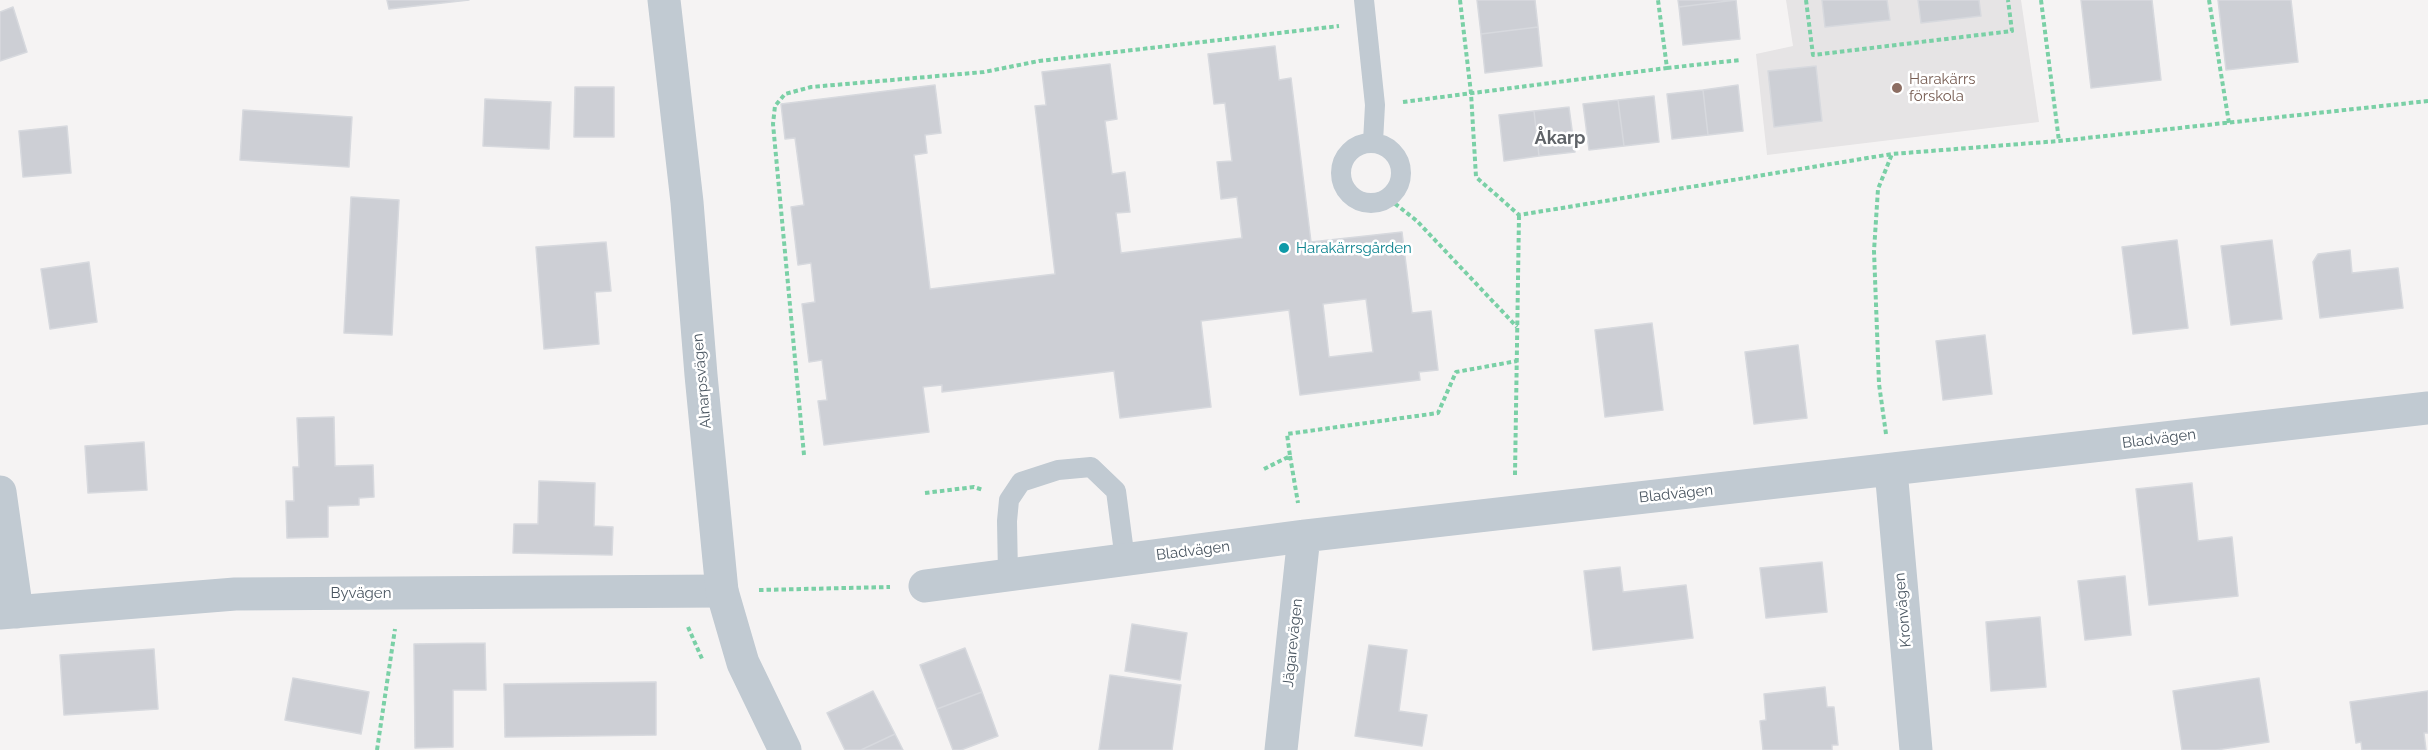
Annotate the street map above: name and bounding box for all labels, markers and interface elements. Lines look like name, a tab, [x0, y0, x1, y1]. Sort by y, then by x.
place label: Harakärrs förskola	[1909, 70, 1975, 105]
marker: Harakärrs förskola	[1890, 81, 1904, 95]
district label: Åkarp	[1535, 128, 1585, 150]
place label: Harakärrsgården	[1296, 239, 1412, 257]
marker: Harakärrsgården	[1277, 241, 1291, 255]
street label: Alnarpsvägen	[689, 333, 715, 429]
street label: Bladvägen	[2121, 426, 2197, 452]
street label: Bladvägen	[1638, 481, 1714, 507]
street label: Bladvägen	[1155, 538, 1231, 564]
street label: Kronvägen	[1891, 572, 1915, 648]
street label: Byvägen	[331, 584, 391, 602]
street label: Jägarevägen	[1279, 598, 1307, 688]

